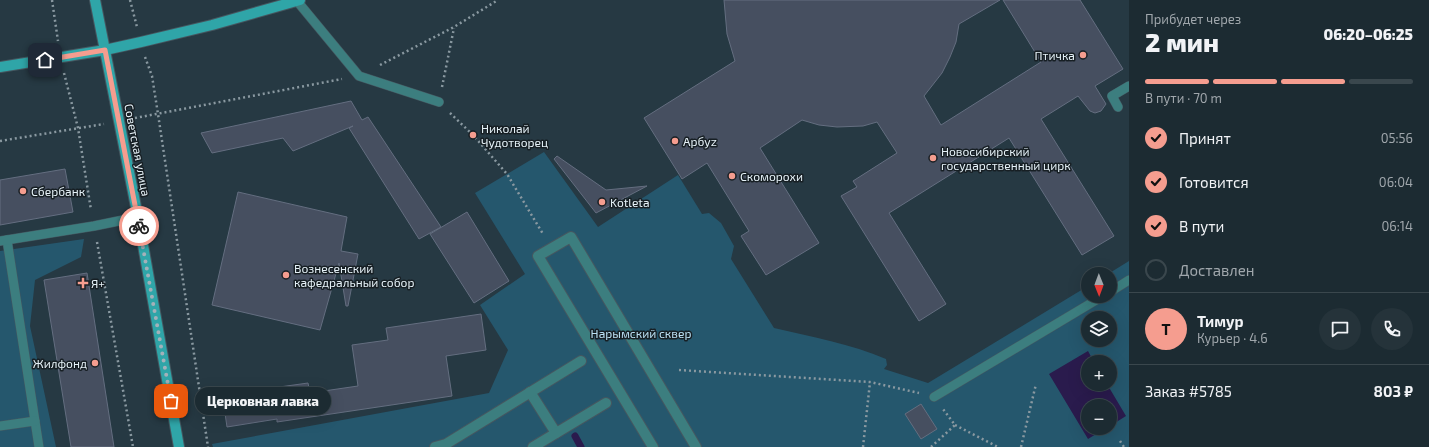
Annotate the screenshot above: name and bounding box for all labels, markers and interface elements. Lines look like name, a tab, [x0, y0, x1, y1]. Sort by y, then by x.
text: Прибудет через	[1145, 11, 1241, 27]
text: 06:20–06:25	[1324, 25, 1413, 43]
text: 2 мин	[1145, 26, 1219, 57]
pin	[28, 43, 62, 77]
place label: Птичка	[1035, 48, 1075, 62]
icon: home	[34, 49, 56, 71]
marker: Птичка	[1078, 50, 1088, 60]
text: В пути · 70 m	[1145, 90, 1222, 106]
street label: Советская улица	[121, 103, 154, 198]
place label: Николай Чудотворец	[481, 121, 548, 150]
icon: check	[1145, 127, 1167, 149]
text: Принят	[1179, 129, 1231, 147]
marker: Николай Чудотворец	[468, 130, 478, 140]
text: 05:56	[1381, 130, 1413, 146]
place label: Арбуz	[683, 134, 717, 149]
marker: Арбуz	[670, 136, 680, 146]
place label: Новосибирский государственный цирк	[941, 144, 1071, 173]
marker: Новосибирский государственный цирк	[928, 153, 938, 163]
place label: Скоморохи	[740, 169, 803, 183]
marker: Скоморохи	[727, 171, 737, 181]
icon: check	[1145, 171, 1167, 193]
text: Готовится	[1179, 173, 1249, 191]
text: 06:04	[1379, 174, 1413, 190]
place label: Сбербанк	[31, 184, 86, 198]
marker: Сбербанк	[18, 186, 28, 196]
place label: Kotleta	[610, 195, 649, 209]
marker: Kotleta	[597, 197, 607, 207]
courier	[119, 206, 159, 246]
icon: bike	[128, 215, 150, 237]
icon: check	[1145, 215, 1167, 237]
text: В пути	[1179, 217, 1224, 235]
text: 06:14	[1381, 218, 1413, 234]
place label: Вознесенский кафедральный собор	[294, 261, 414, 289]
text: Доставлен	[1179, 261, 1255, 279]
north arrow	[1081, 267, 1117, 303]
map controls	[1081, 267, 1117, 435]
marker: Вознесенский кафедральный собор	[281, 270, 291, 280]
place label: Я+	[91, 276, 105, 290]
marker: Я+	[78, 278, 88, 288]
button: chat	[1319, 308, 1361, 350]
button: phone	[1371, 308, 1413, 350]
button: layers	[1081, 311, 1117, 347]
text: Тимур	[1197, 312, 1243, 330]
text: Т	[1161, 320, 1171, 338]
park label: Нарымский сквер	[591, 326, 691, 340]
text: Курьер · 4.6	[1197, 330, 1268, 346]
button: +	[1081, 355, 1117, 391]
place label: Жилфонд	[33, 356, 87, 370]
marker: Жилфонд	[90, 358, 100, 368]
text: Заказ #5785	[1145, 382, 1232, 400]
text: 803 ₽	[1374, 382, 1413, 400]
pin	[154, 384, 188, 418]
callout: Церковная лавка	[195, 387, 331, 415]
icon: bag	[160, 390, 182, 412]
text: Церковная лавка	[207, 393, 319, 409]
button: −	[1081, 399, 1117, 435]

